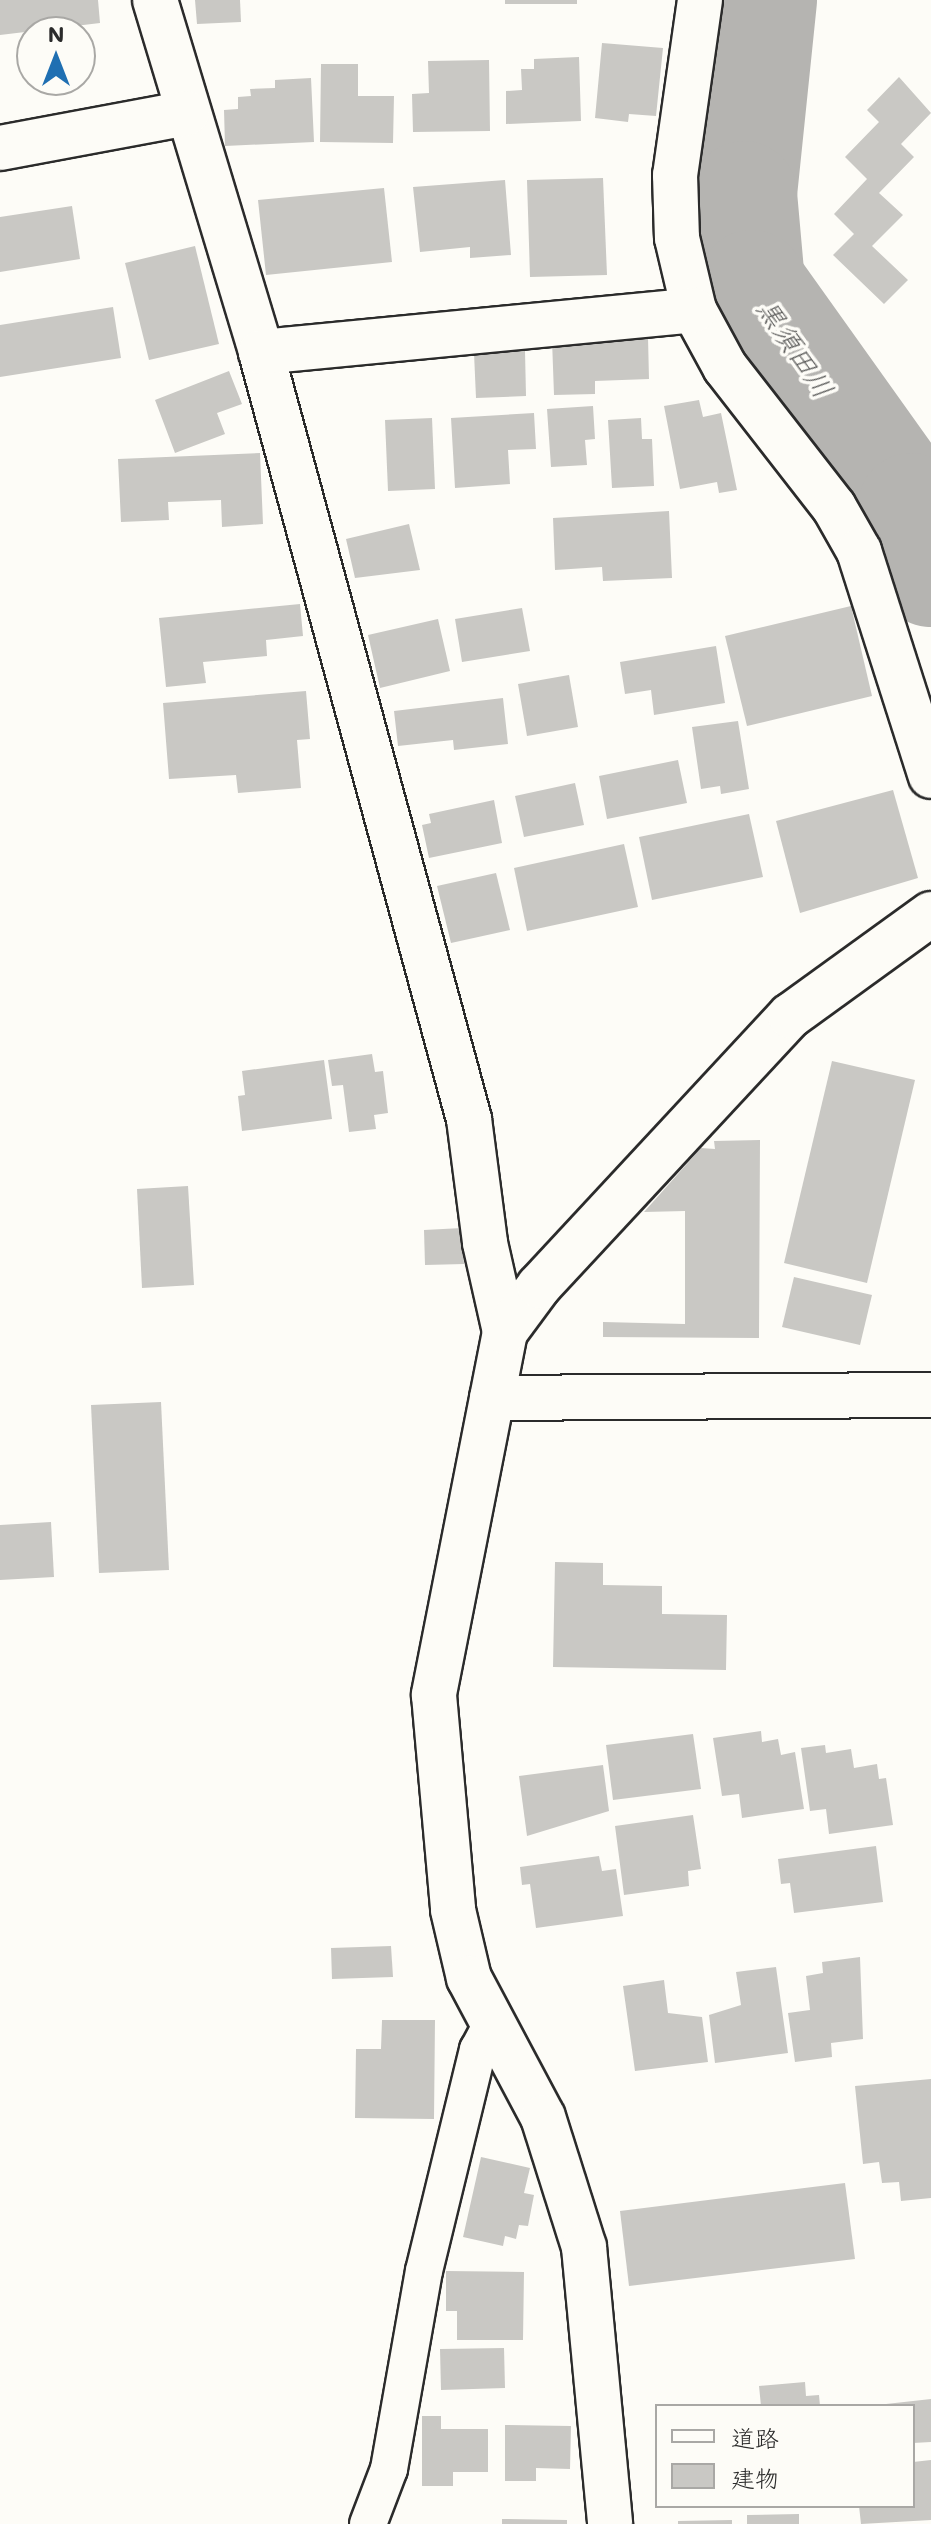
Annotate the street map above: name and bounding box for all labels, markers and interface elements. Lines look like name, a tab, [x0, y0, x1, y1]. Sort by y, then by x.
north arrow	[16, 16, 96, 96]
text: N	[48, 19, 64, 48]
water label: 黒須田川	[751, 292, 841, 404]
legend	[655, 2404, 915, 2508]
text: 道路	[731, 2422, 779, 2453]
text: 建物	[731, 2462, 779, 2493]

